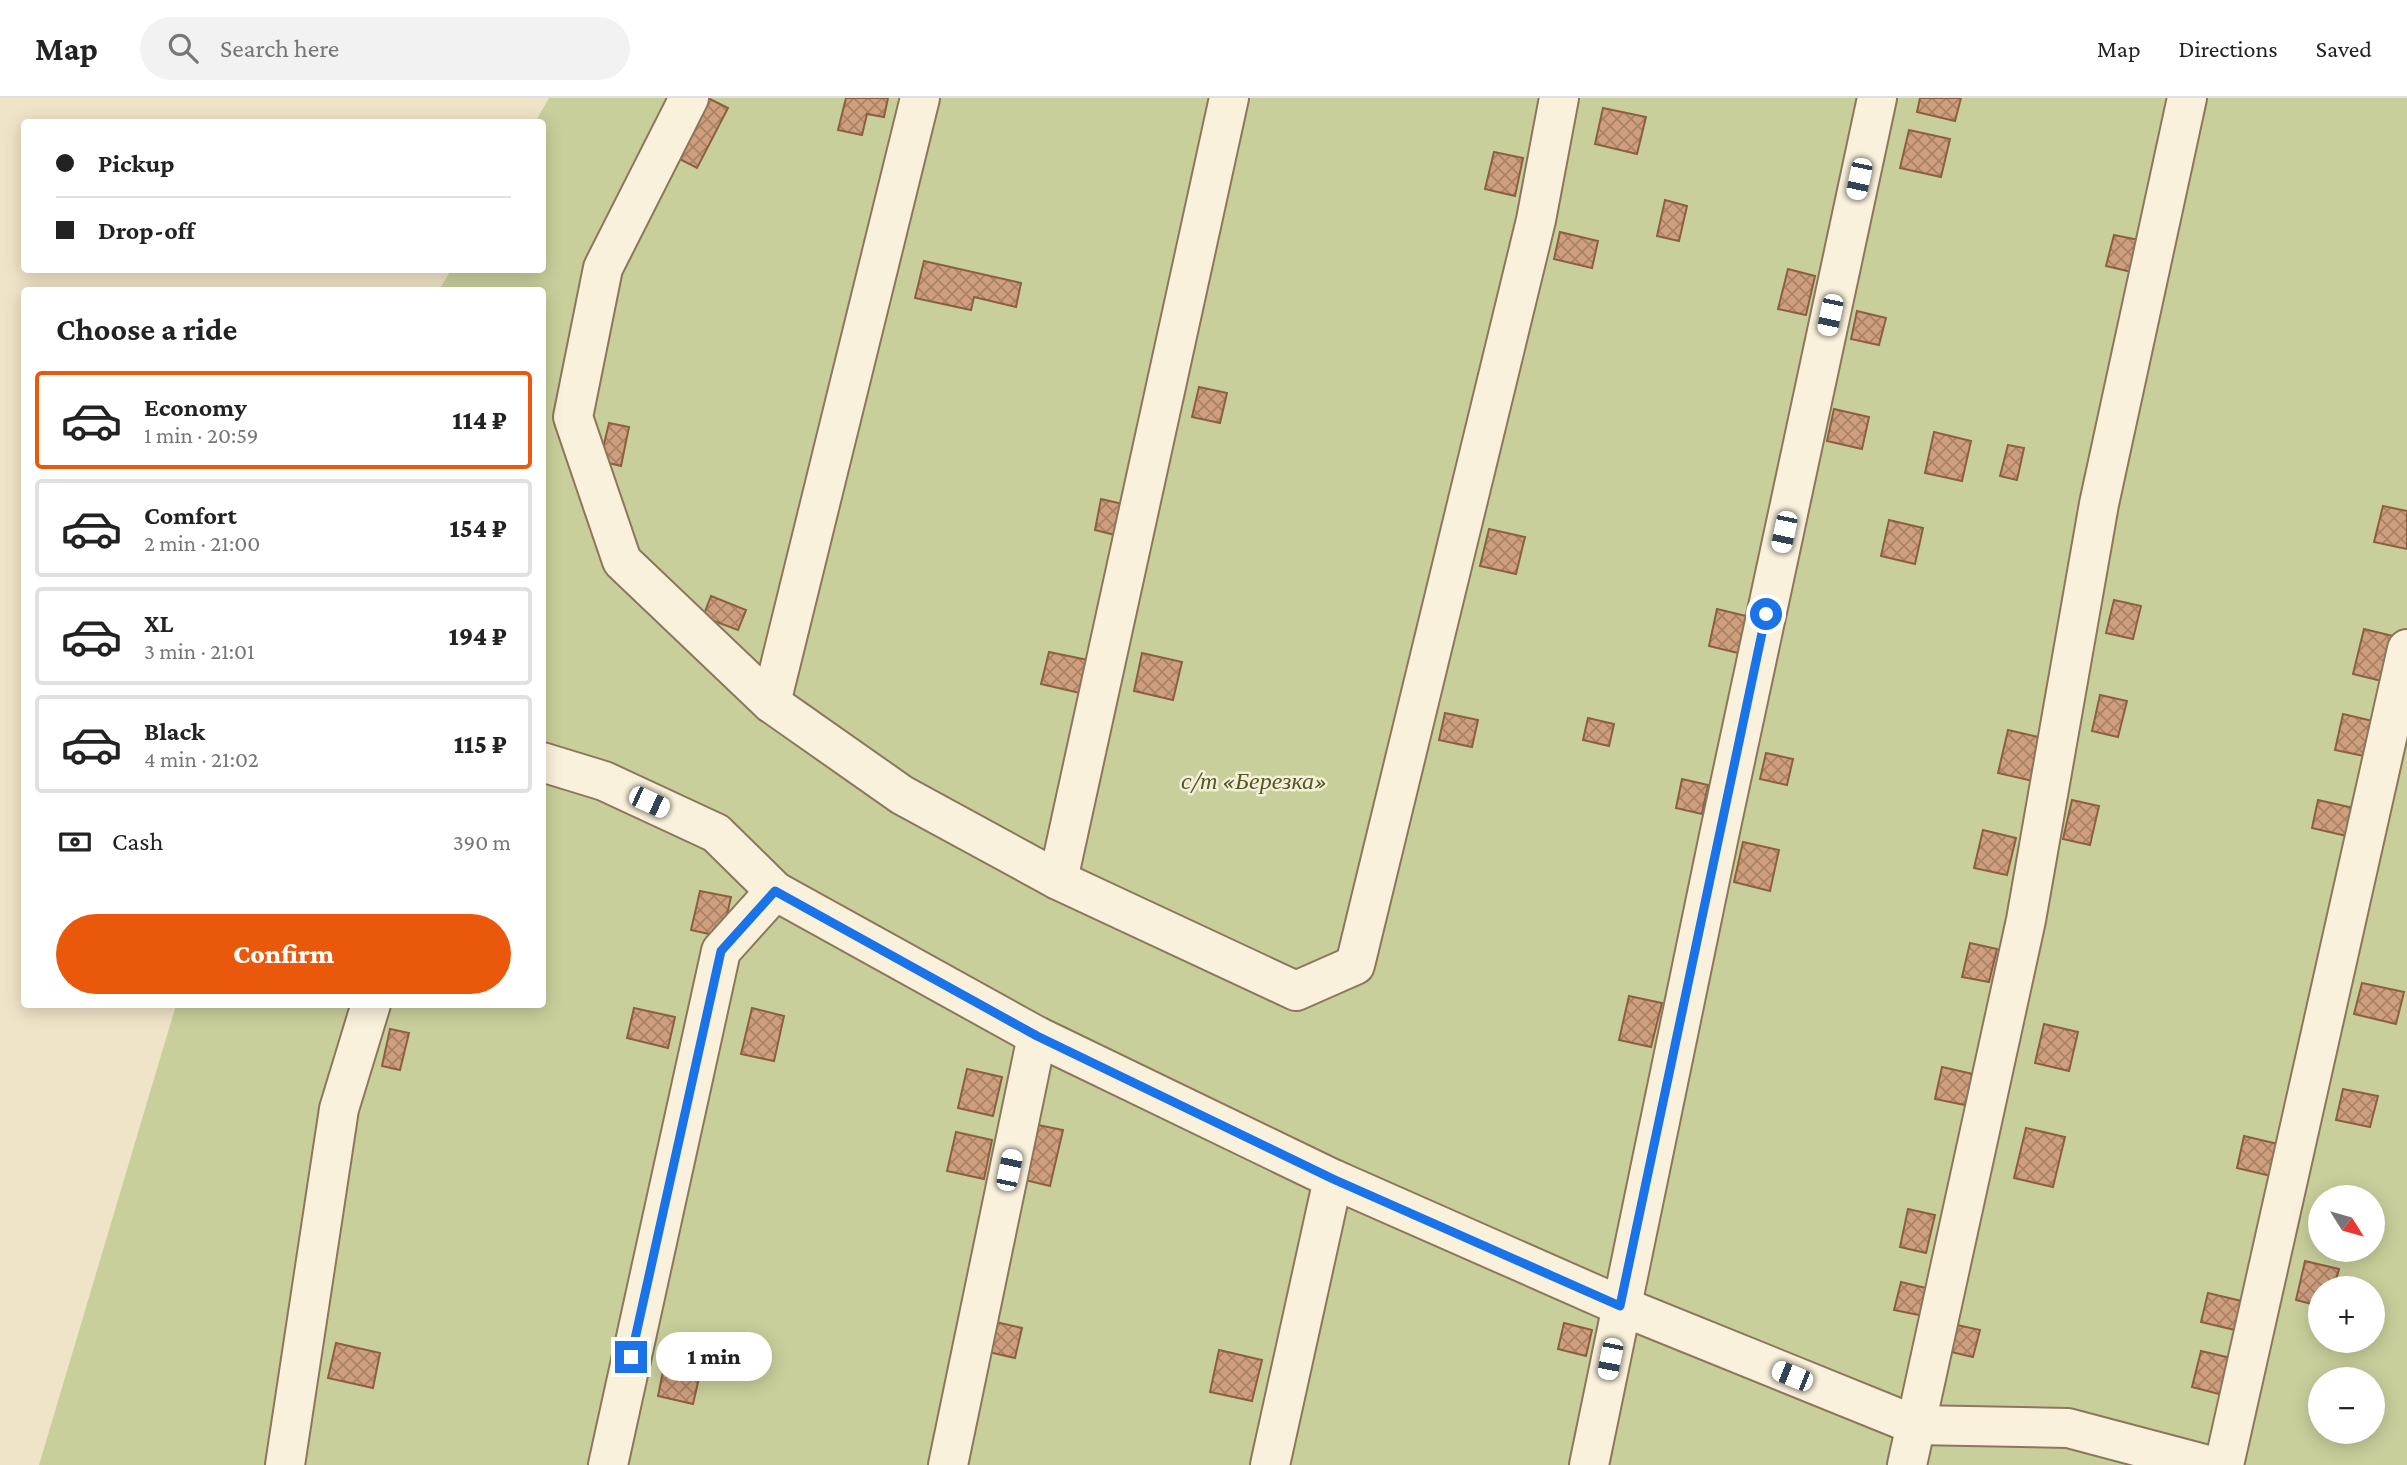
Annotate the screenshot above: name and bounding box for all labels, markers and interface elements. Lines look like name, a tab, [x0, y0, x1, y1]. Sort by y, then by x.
search box	[140, 17, 630, 80]
icon: search	[164, 29, 202, 67]
text: Map	[35, 30, 98, 67]
text: Search here	[220, 34, 339, 63]
text: Map	[2097, 35, 2141, 62]
text: Directions	[2179, 35, 2278, 62]
text: Saved	[2316, 35, 2372, 62]
text: Pickup	[98, 149, 175, 178]
car	[1845, 156, 1874, 202]
text: Drop-off	[98, 216, 195, 245]
car	[1816, 292, 1845, 338]
text: Choose a ride	[56, 311, 237, 347]
icon: car	[60, 389, 123, 452]
text: Economy	[144, 393, 247, 422]
text: 114 ₽	[452, 406, 507, 435]
text: 1 min · 20:59	[144, 422, 258, 448]
icon: car	[60, 497, 123, 560]
text: Comfort	[144, 501, 237, 530]
car	[1770, 509, 1799, 555]
text: 154 ₽	[450, 514, 507, 543]
text: 2 min · 21:00	[144, 530, 260, 556]
route start	[1750, 598, 1782, 630]
icon: car	[60, 605, 123, 668]
text: XL	[144, 609, 173, 638]
text: 194 ₽	[448, 622, 507, 651]
text: 3 min · 21:01	[144, 638, 255, 664]
icon: car	[60, 713, 123, 776]
text: Black	[144, 717, 205, 746]
text: 115 ₽	[454, 730, 507, 759]
text: 4 min · 21:02	[144, 746, 259, 772]
park label: с/т «Березка»	[1181, 767, 1327, 794]
car	[626, 784, 673, 820]
icon: cash	[56, 823, 94, 861]
text: Cash	[112, 827, 163, 856]
text: 390 m	[453, 829, 511, 855]
button: Confirm	[56, 914, 511, 994]
car	[995, 1147, 1024, 1193]
north arrow	[2308, 1185, 2385, 1262]
map controls	[2308, 1185, 2385, 1444]
button: +	[2308, 1276, 2385, 1353]
callout: 1 min	[656, 1332, 771, 1382]
car	[1596, 1336, 1625, 1382]
route end	[615, 1341, 647, 1373]
text: 1 min	[687, 1343, 741, 1369]
car	[1769, 1358, 1816, 1394]
button: −	[2308, 1367, 2385, 1444]

